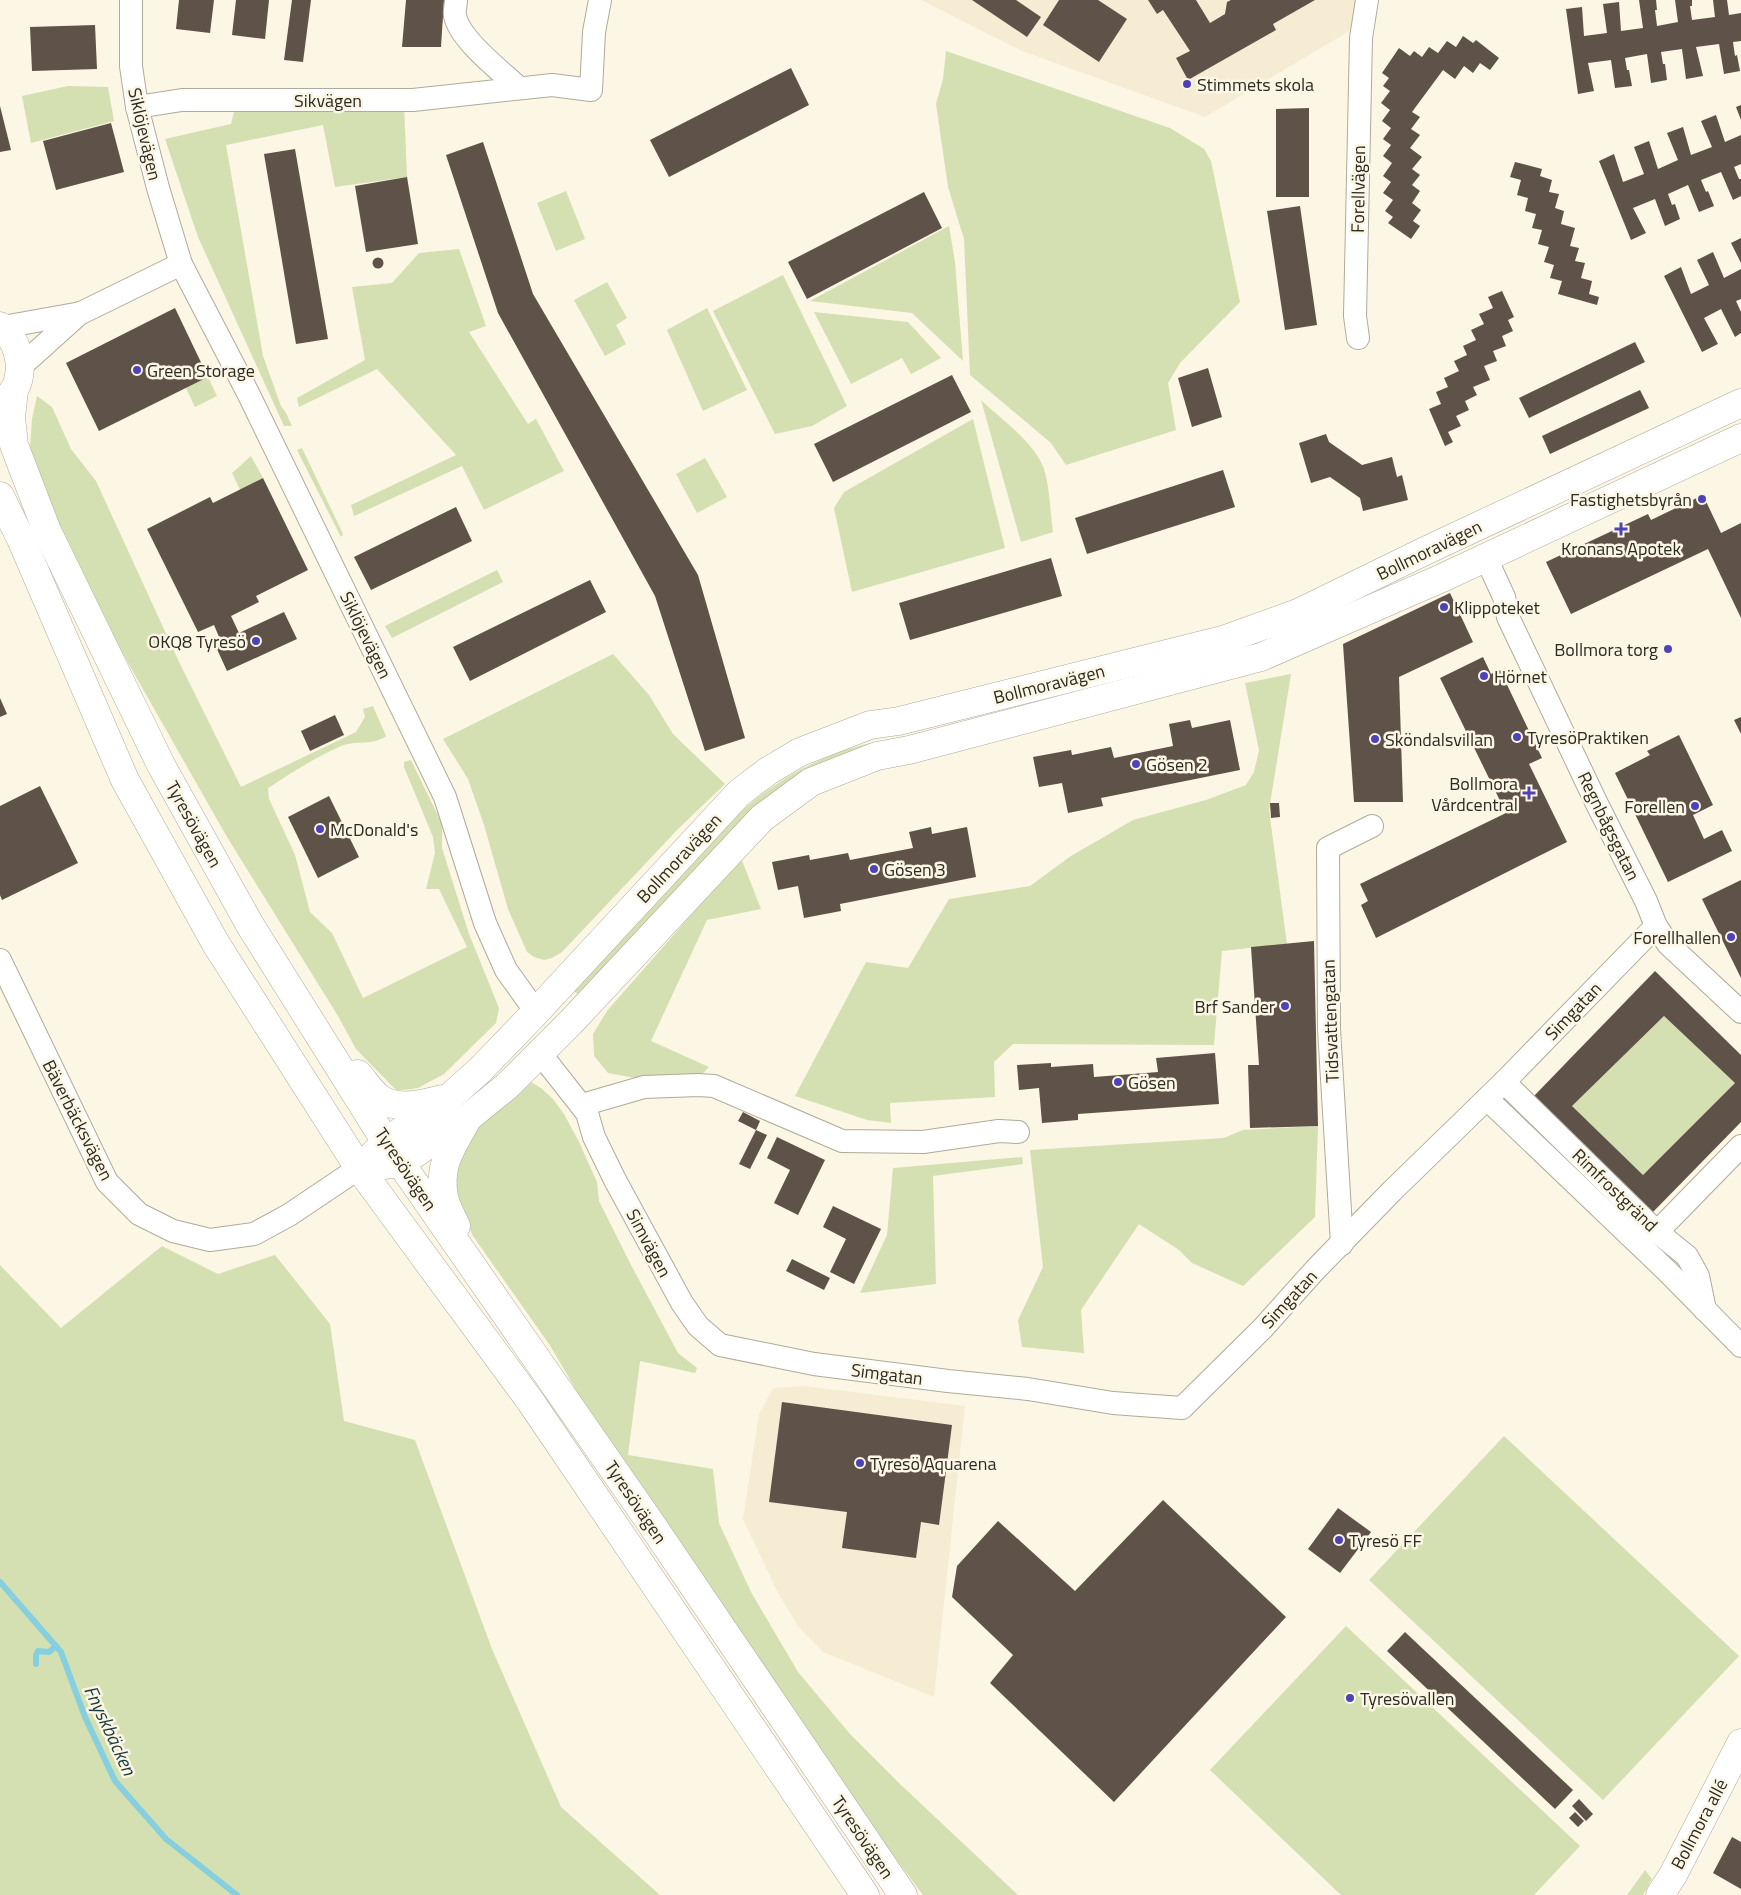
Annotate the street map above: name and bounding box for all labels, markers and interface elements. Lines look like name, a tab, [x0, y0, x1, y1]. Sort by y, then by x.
place label: Stimmets skola	[1197, 71, 1314, 98]
marker: Stimmets skola	[1181, 78, 1193, 90]
street label: Siklöjevägen	[121, 85, 169, 183]
street label: Sikvägen	[294, 87, 362, 114]
street label: Forellvägen	[1344, 145, 1372, 233]
place label: Green Storage	[147, 357, 255, 384]
marker: Green Storage	[131, 364, 143, 376]
place label: Fastighetsbyrån	[1570, 486, 1692, 513]
marker: Fastighetsbyrån	[1696, 493, 1708, 505]
street label: Bollmoravägen	[1372, 513, 1486, 587]
marker: Kronans Apotek	[1615, 523, 1627, 535]
place label: Kronans Apotek	[1561, 535, 1681, 562]
street label: Siklöjevägen	[333, 587, 399, 683]
place label: Klippoteket	[1454, 594, 1541, 621]
marker: Klippoteket	[1438, 601, 1450, 613]
place label: OKQ8 Tyresö	[148, 628, 246, 655]
marker: OKQ8 Tyresö	[250, 635, 262, 647]
place label: Bollmora torg	[1554, 636, 1658, 663]
marker: Bollmora torg	[1662, 643, 1674, 655]
street label: Bollmoravägen	[990, 657, 1108, 711]
place label: Hörnet	[1494, 663, 1547, 690]
marker: Hörnet	[1478, 670, 1490, 682]
place label: TyresöPraktiken	[1527, 724, 1649, 751]
place label: Sköndalsvillan	[1385, 726, 1493, 753]
marker: TyresöPraktiken	[1511, 731, 1523, 743]
marker: Sköndalsvillan	[1369, 733, 1381, 745]
place label: Gösen 2	[1146, 751, 1208, 778]
marker: Gösen 2	[1130, 758, 1142, 770]
street label: Regnbågsgatan	[1571, 767, 1647, 885]
place label: Bollmora Vårdcentral	[1431, 770, 1518, 818]
street label: Tyresövägen	[159, 776, 229, 872]
marker: Bollmora Vårdcentral	[1522, 786, 1536, 800]
place label: Forellen	[1624, 793, 1685, 820]
marker: Forellen	[1689, 800, 1701, 812]
street label: Bollmoravägen	[630, 807, 728, 909]
place label: McDonald's	[330, 816, 418, 843]
marker: McDonald's	[314, 823, 326, 835]
place label: Gösen 3	[884, 856, 946, 883]
marker: Gösen 3	[868, 863, 880, 875]
place label: Forellhallen	[1633, 924, 1721, 951]
marker: Forellhallen	[1725, 931, 1737, 943]
street label: Tidsvattengatan	[1314, 959, 1346, 1083]
street label: Simgatan	[1538, 976, 1608, 1046]
place label: Brf Sander	[1194, 993, 1275, 1020]
marker: Brf Sander	[1279, 1000, 1291, 1012]
street label: Bäverbäcksvägen	[36, 1055, 120, 1185]
place label: Gösen	[1128, 1069, 1176, 1096]
marker: Gösen	[1112, 1076, 1124, 1088]
street label: Tyresövägen	[368, 1122, 444, 1216]
street label: Rimfrostgränd	[1566, 1142, 1664, 1238]
street label: Simvägen	[620, 1204, 678, 1282]
street label: Simgatan	[1255, 1263, 1323, 1335]
street label: Simgatan	[850, 1356, 924, 1392]
place label: Tyresö Aquarena	[870, 1450, 996, 1477]
street label: Tyresövägen	[598, 1455, 674, 1549]
marker: Tyresö Aquarena	[854, 1457, 866, 1469]
place label: Tyresö FF	[1349, 1527, 1422, 1554]
marker: Tyresö FF	[1333, 1534, 1345, 1546]
water label: Fnyskbäcken	[77, 1680, 145, 1780]
place label: Tyresövallen	[1360, 1685, 1454, 1712]
marker: Tyresövallen	[1344, 1692, 1356, 1704]
street label: Bollmora allé	[1664, 1774, 1734, 1874]
street label: Tyresövägen	[825, 1790, 901, 1884]

